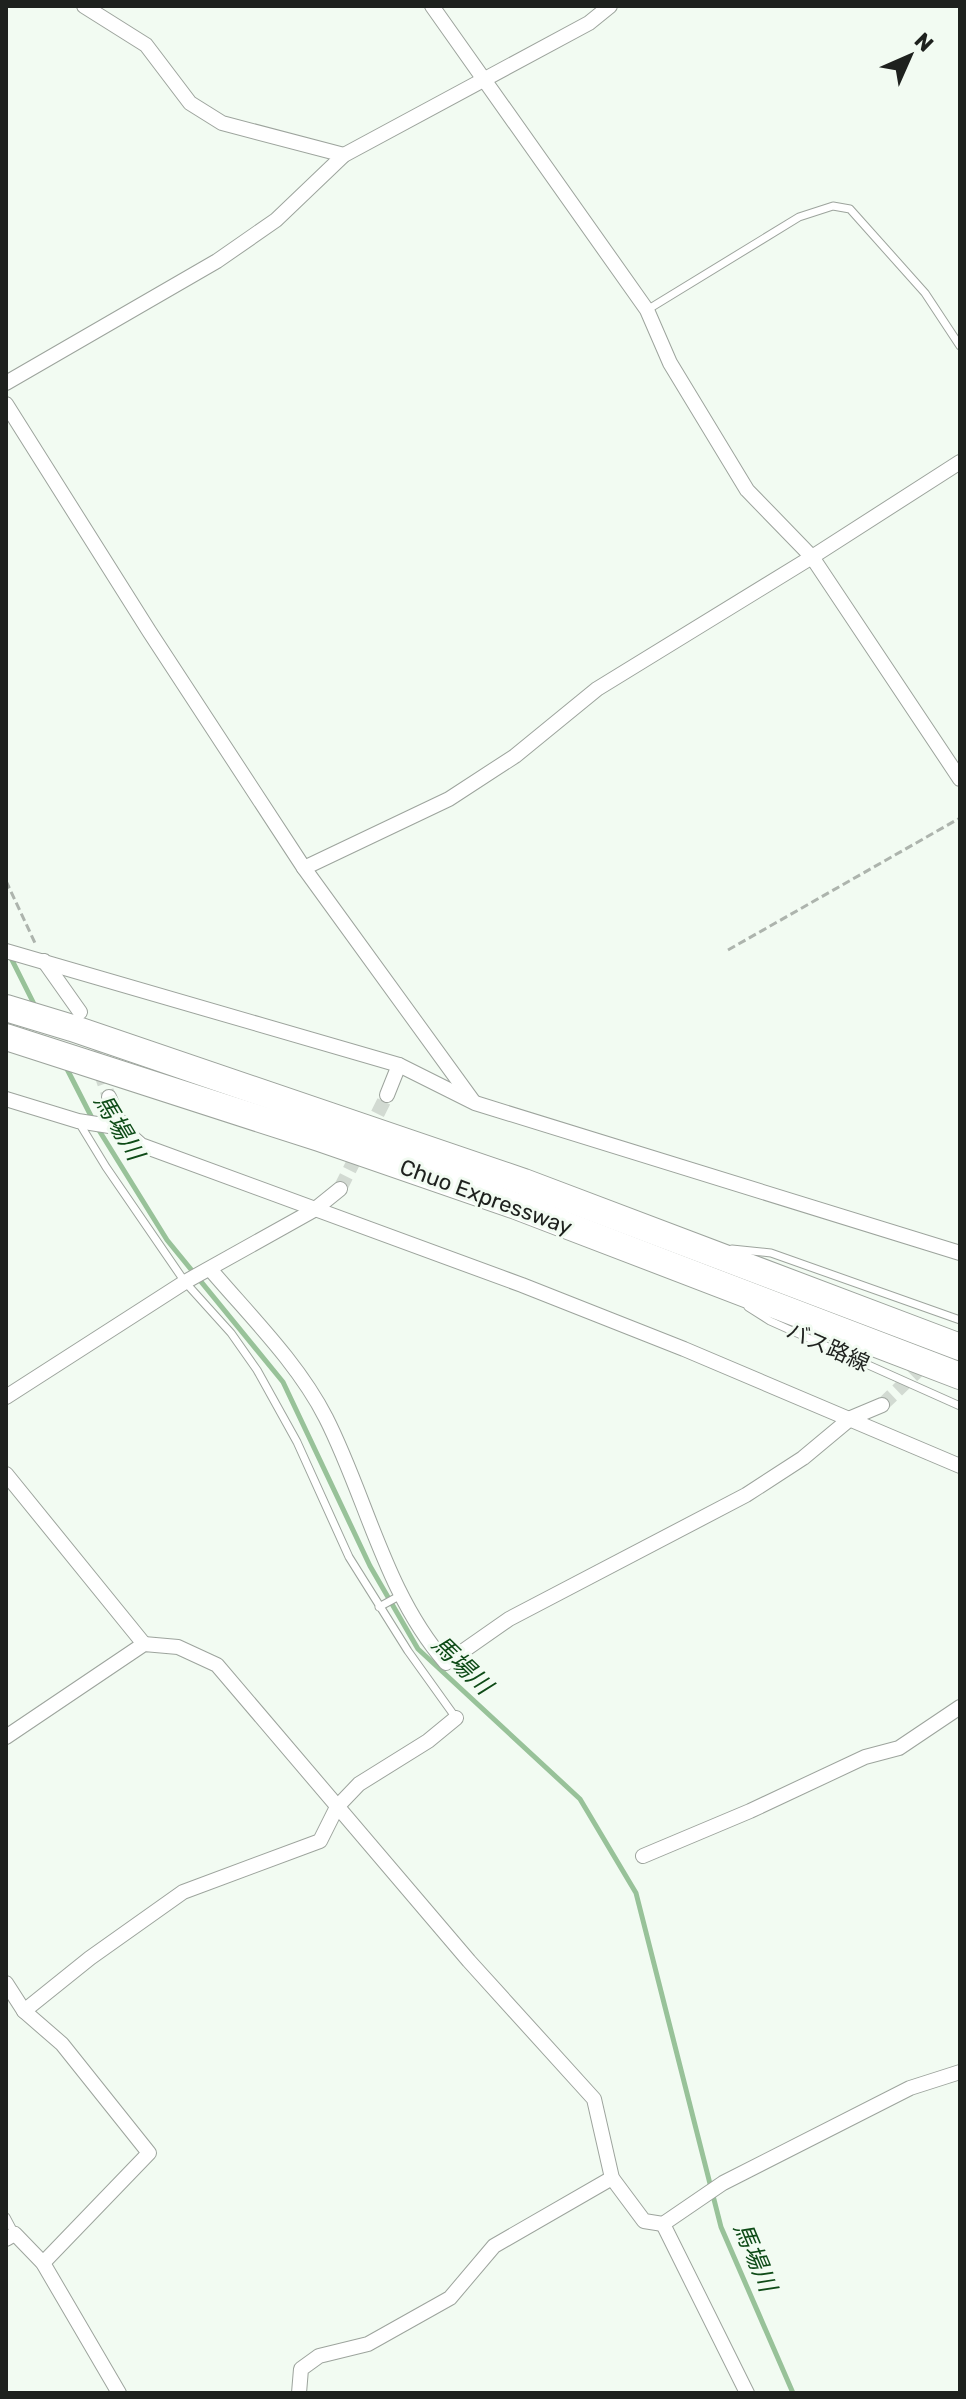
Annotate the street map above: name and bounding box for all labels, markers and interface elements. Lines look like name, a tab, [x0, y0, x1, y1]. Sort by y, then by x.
north arrow	[870, 16, 950, 96]
text: N	[909, 27, 939, 57]
water label: 馬場川	[88, 1089, 151, 1168]
street label: Chuo Expressway	[396, 1153, 576, 1241]
street label: バス路線	[782, 1317, 874, 1377]
water label: 馬場川	[426, 1630, 500, 1702]
water label: 馬場川	[728, 2218, 783, 2298]

